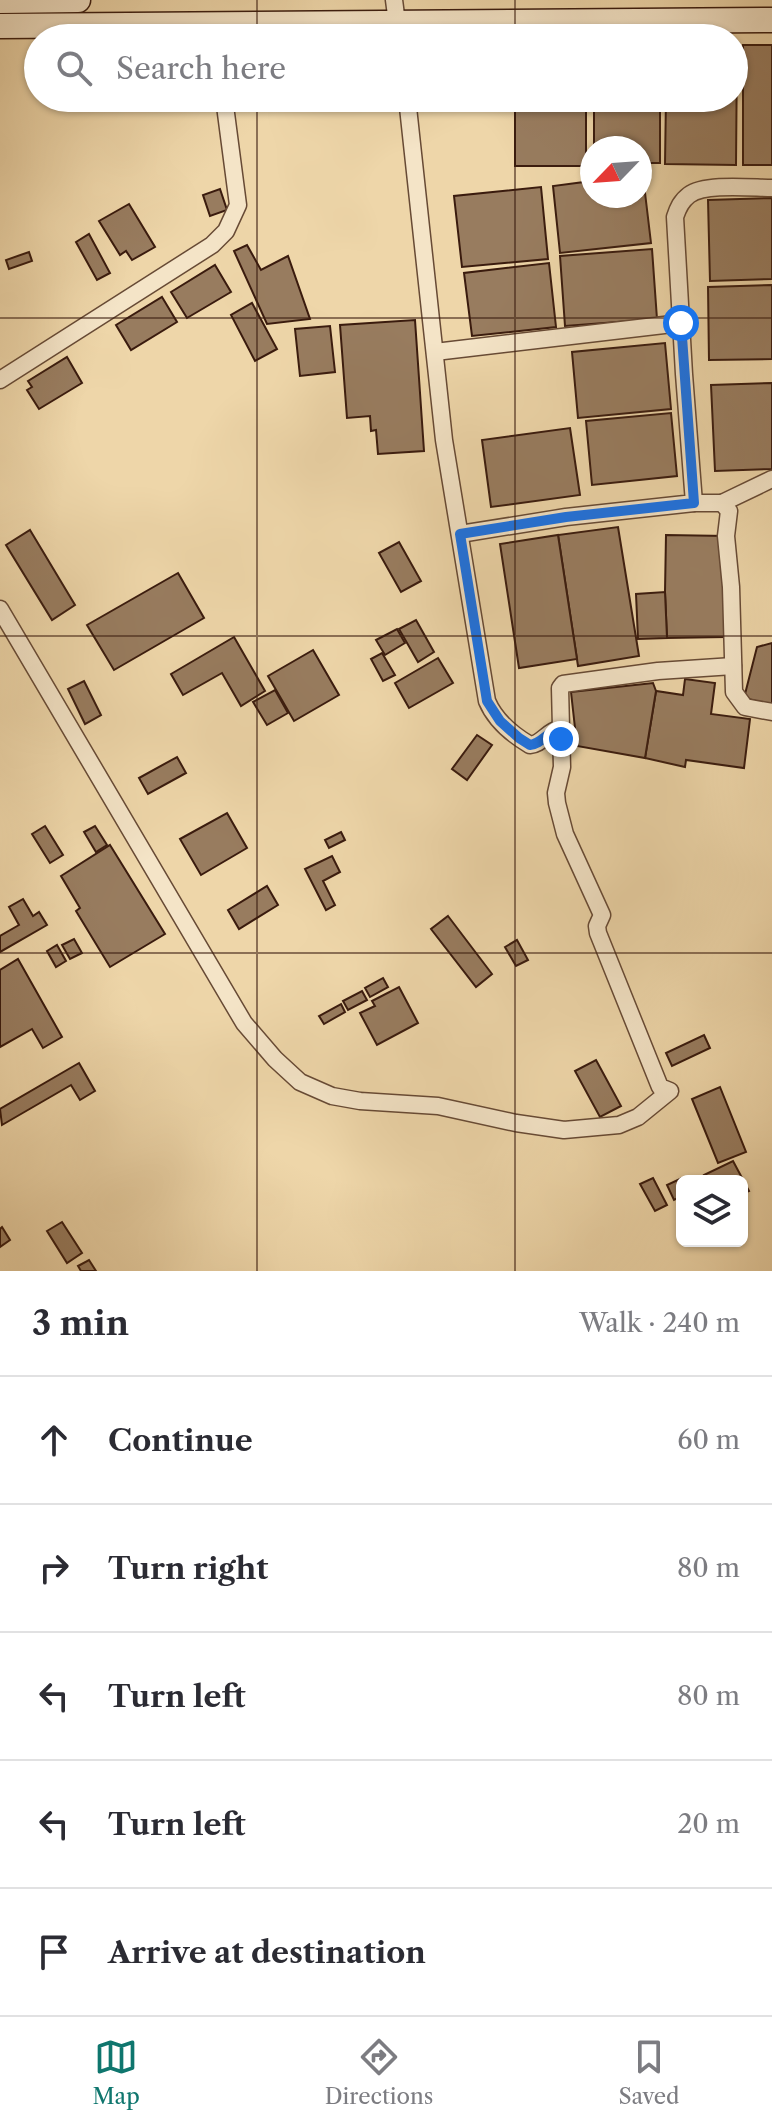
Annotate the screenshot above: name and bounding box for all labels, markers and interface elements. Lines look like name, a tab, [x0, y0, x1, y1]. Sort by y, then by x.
search box	[24, 24, 748, 112]
icon: search	[52, 46, 96, 90]
text: Search here	[116, 50, 286, 87]
north arrow	[580, 136, 652, 208]
route start	[663, 305, 699, 341]
route end	[543, 721, 579, 757]
map controls	[676, 1175, 748, 1247]
button: layers	[676, 1175, 748, 1247]
text: 3 min	[32, 1302, 129, 1344]
text: Walk · 240 m	[579, 1307, 740, 1339]
icon: ahead	[32, 1418, 76, 1462]
text: Continue	[108, 1422, 253, 1459]
text: 60 m	[677, 1424, 740, 1456]
icon: right	[32, 1546, 76, 1590]
text: Turn right	[108, 1550, 268, 1587]
text: 80 m	[677, 1552, 740, 1584]
icon: left	[32, 1674, 76, 1718]
text: Turn left	[108, 1678, 245, 1715]
text: 80 m	[677, 1680, 740, 1712]
icon: left	[32, 1802, 76, 1846]
text: Turn left	[108, 1806, 245, 1843]
text: 20 m	[677, 1808, 740, 1840]
icon: arrive	[32, 1930, 76, 1974]
text: Arrive at destination	[108, 1934, 426, 1971]
tab: Map	[92, 2035, 140, 2110]
tab: Directions	[325, 2035, 433, 2110]
tab: Saved	[618, 2035, 679, 2110]

